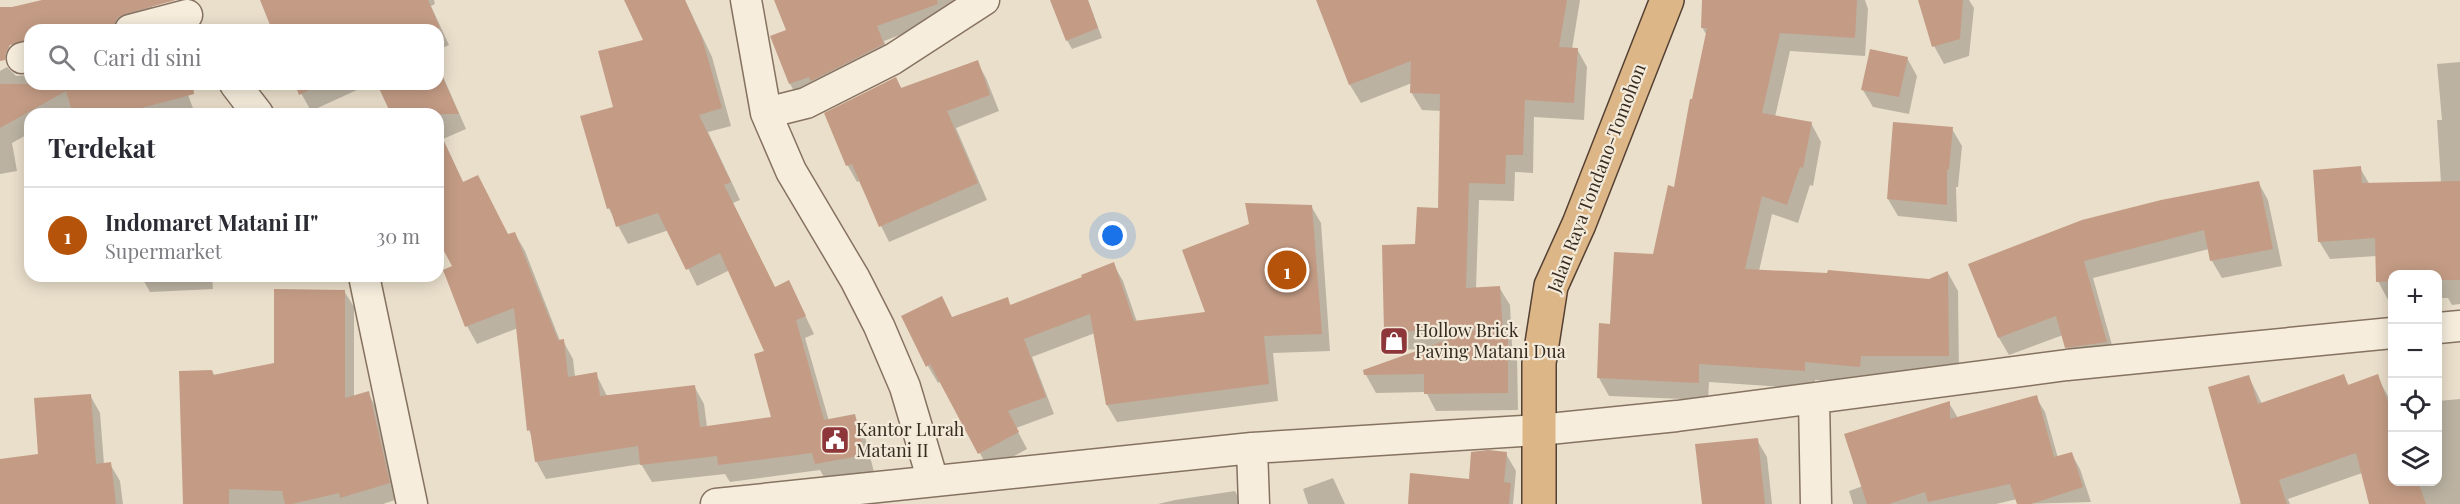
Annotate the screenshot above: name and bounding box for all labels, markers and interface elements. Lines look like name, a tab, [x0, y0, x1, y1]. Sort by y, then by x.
search box	[24, 24, 444, 90]
icon: search	[45, 41, 78, 74]
text: Cari di sini	[93, 42, 201, 72]
street label: Jalan Raya Tondano-Tomohon	[1541, 60, 1651, 296]
text: Terdekat	[48, 130, 155, 165]
text: Indomaret Matani II"	[105, 207, 318, 237]
your location	[1098, 221, 1127, 250]
text: 1	[64, 222, 71, 249]
text: 30 m	[376, 222, 420, 249]
text: Supermarket	[105, 237, 222, 264]
pin: 1	[1268, 248, 1306, 292]
map controls	[2388, 270, 2442, 486]
button: +	[2388, 270, 2442, 324]
place label: Hollow Brick Paving Matani Dua	[1415, 318, 1566, 363]
button: −	[2388, 324, 2442, 378]
shop icon: Hollow Brick Paving Matani Dua	[1378, 325, 1410, 357]
button: locate	[2388, 378, 2442, 432]
place label: Kantor Lurah Matani II	[856, 417, 965, 462]
public building icon: Kantor Lurah Matani II	[819, 424, 851, 456]
button: layers	[2388, 432, 2442, 486]

